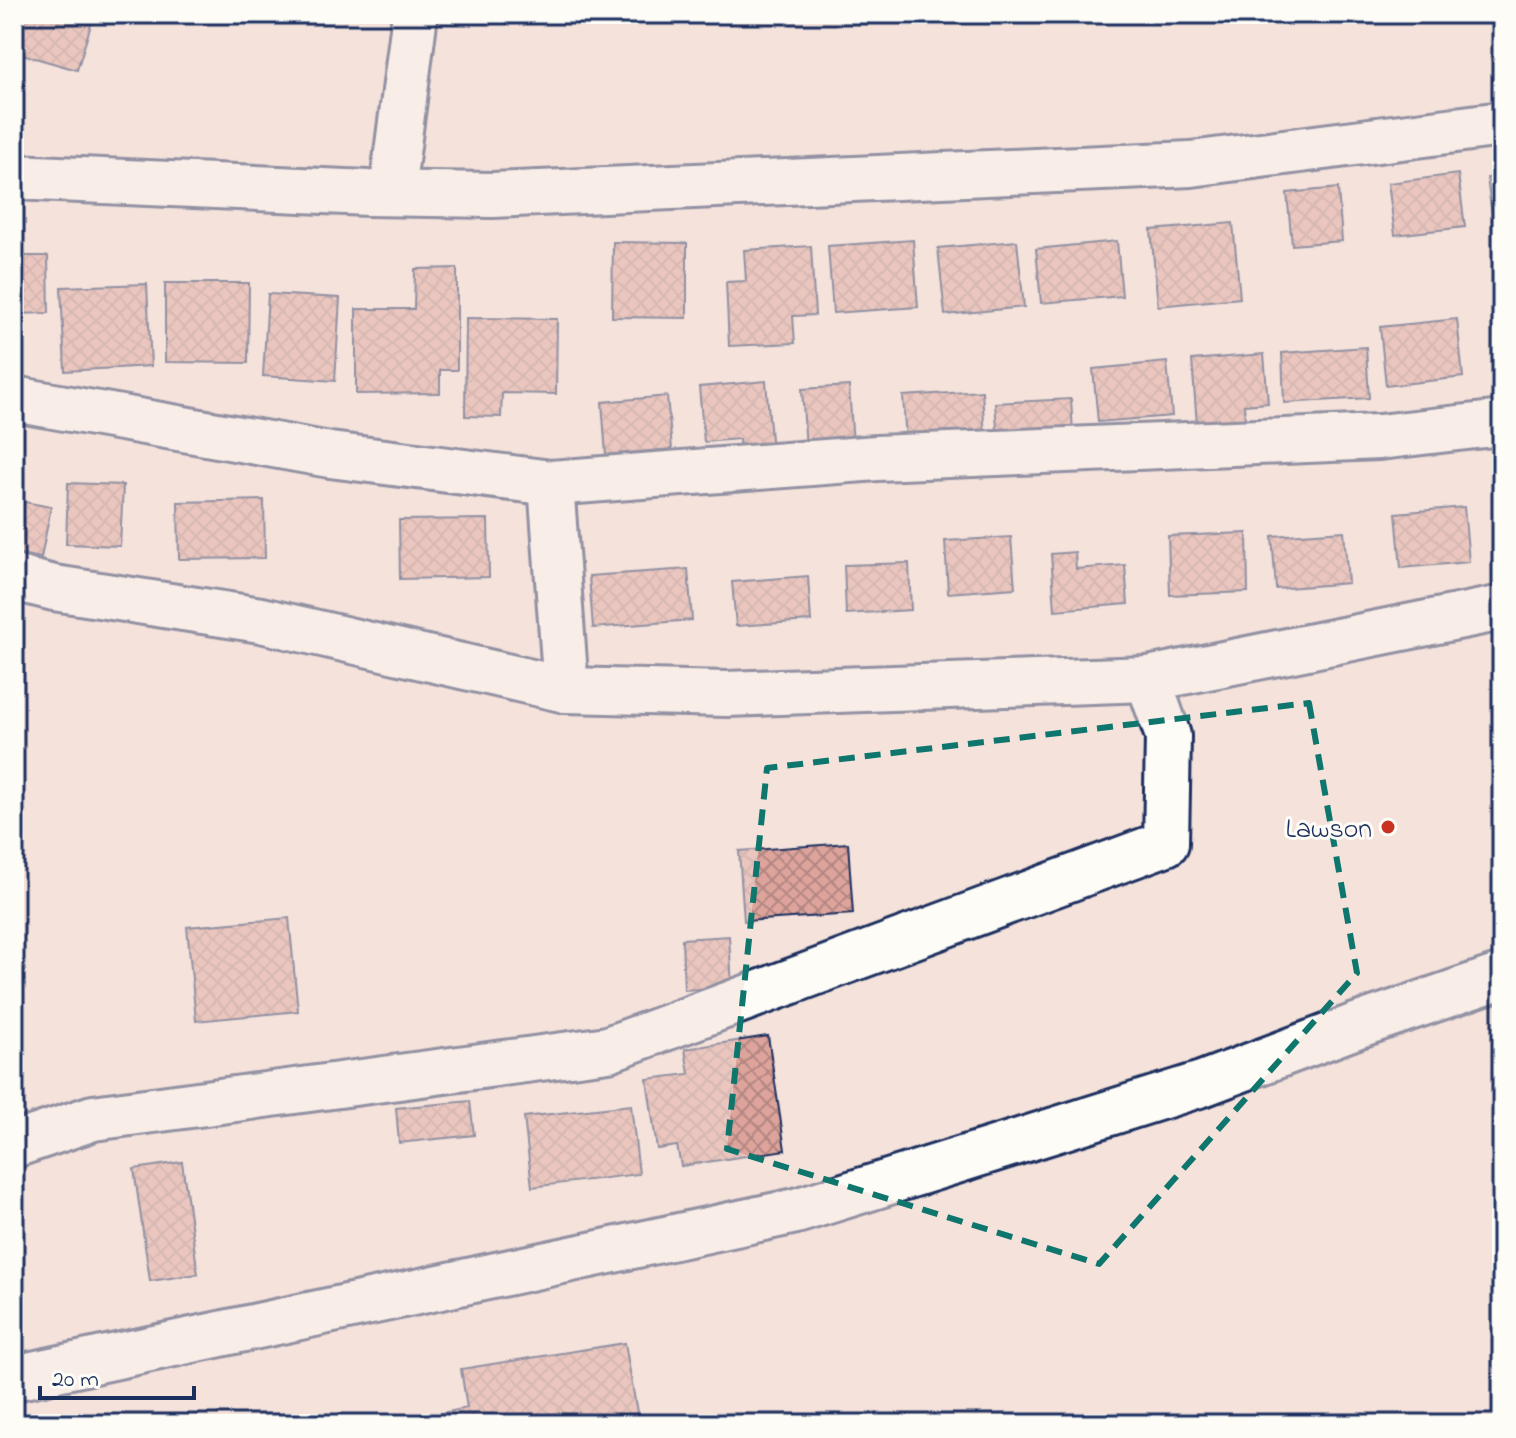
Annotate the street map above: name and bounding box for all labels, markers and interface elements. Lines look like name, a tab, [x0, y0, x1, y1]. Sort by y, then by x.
place label: Lawson	[1286, 810, 1372, 851]
marker: Lawson	[1379, 818, 1397, 836]
scale bar	[40, 1350, 194, 1400]
text: 20 m	[52, 1363, 99, 1398]

